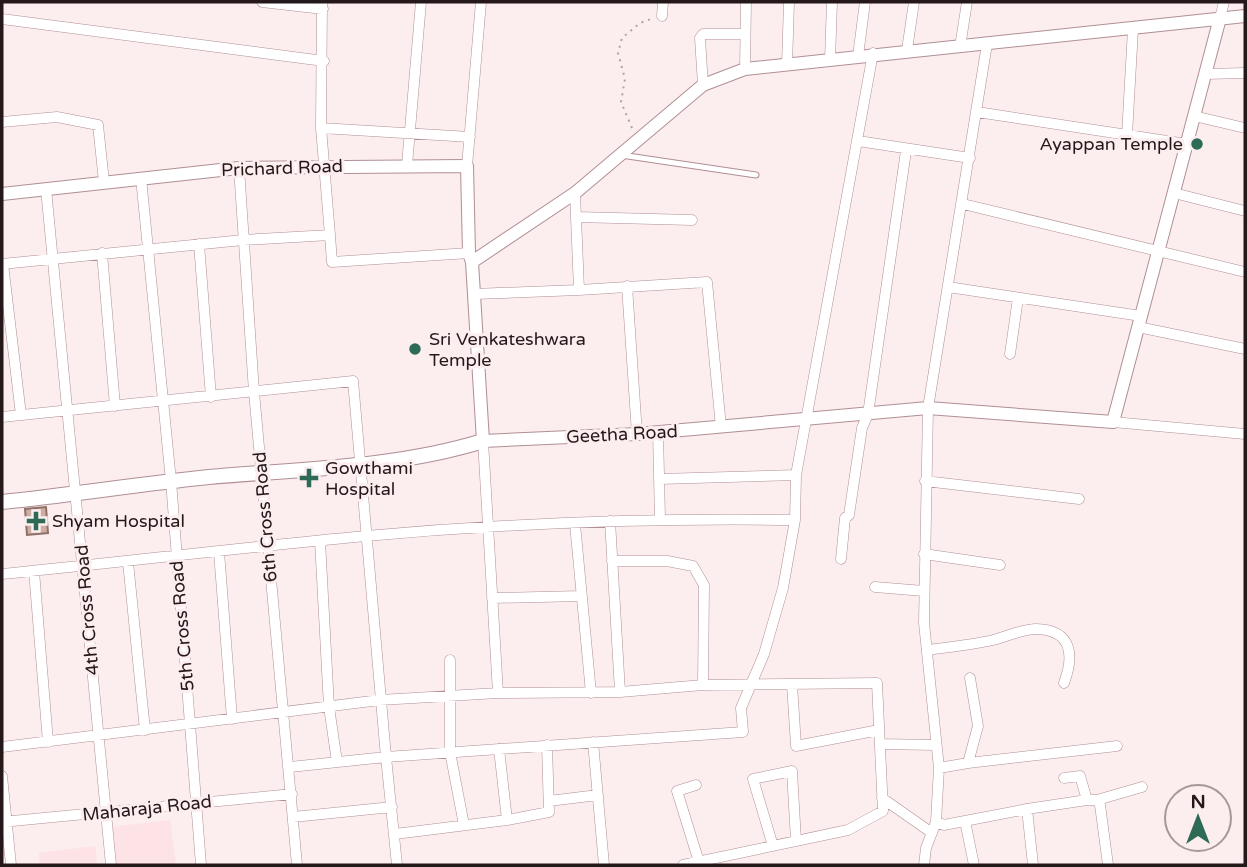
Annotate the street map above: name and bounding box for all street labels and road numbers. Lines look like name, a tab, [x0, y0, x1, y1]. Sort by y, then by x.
street label: Prichard Road	[221, 155, 343, 181]
street label: Geetha Road	[566, 420, 678, 448]
street label: 6th Cross Road	[248, 451, 282, 583]
street label: 4th Cross Road	[70, 544, 104, 676]
street label: 5th Cross Road	[165, 560, 199, 692]
street label: Maharaja Road	[81, 790, 213, 826]

